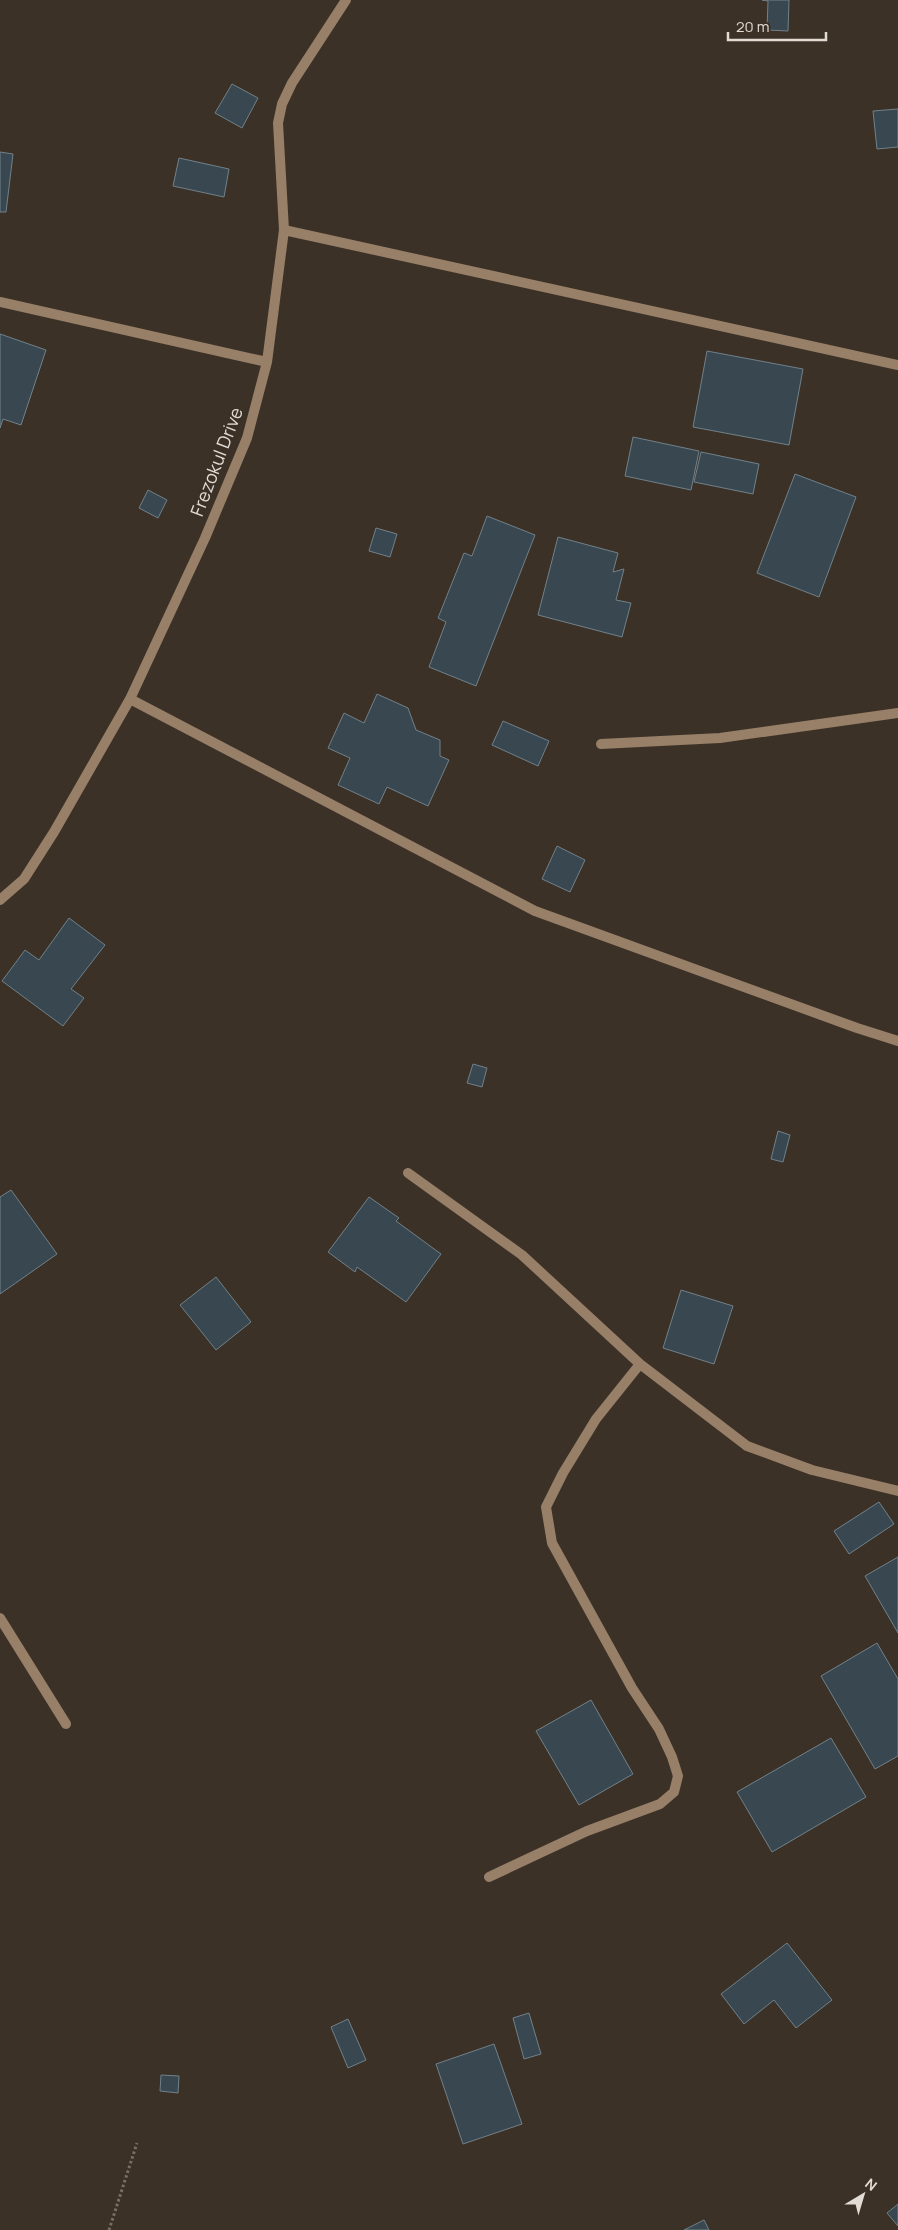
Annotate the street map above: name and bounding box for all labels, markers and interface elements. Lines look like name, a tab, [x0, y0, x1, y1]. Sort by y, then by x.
scale bar	[728, 10, 826, 42]
text: 20 m	[736, 16, 769, 37]
street label: Frezokul Drive	[184, 404, 248, 520]
north arrow	[838, 2170, 888, 2220]
text: N	[861, 2174, 881, 2195]

